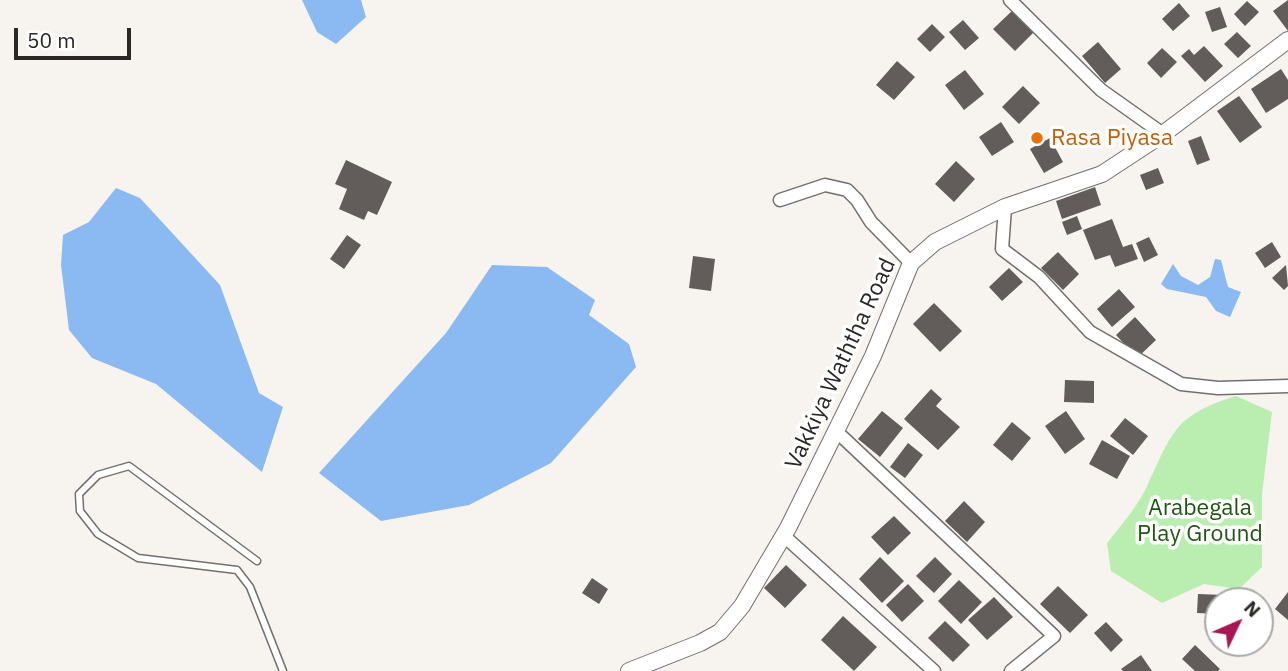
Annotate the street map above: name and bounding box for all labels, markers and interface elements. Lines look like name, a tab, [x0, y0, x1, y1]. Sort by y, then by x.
scale bar	[18, 14, 135, 58]
text: 50 m	[27, 26, 76, 54]
place label: Rasa Piyasa	[1051, 124, 1173, 152]
marker: Rasa Piyasa	[1029, 130, 1045, 146]
street label: Vakkiya Waththa Road	[780, 254, 902, 474]
park label: Arabegala Play Ground	[1137, 494, 1263, 548]
north arrow	[1204, 587, 1274, 657]
text: N	[1239, 596, 1266, 622]

